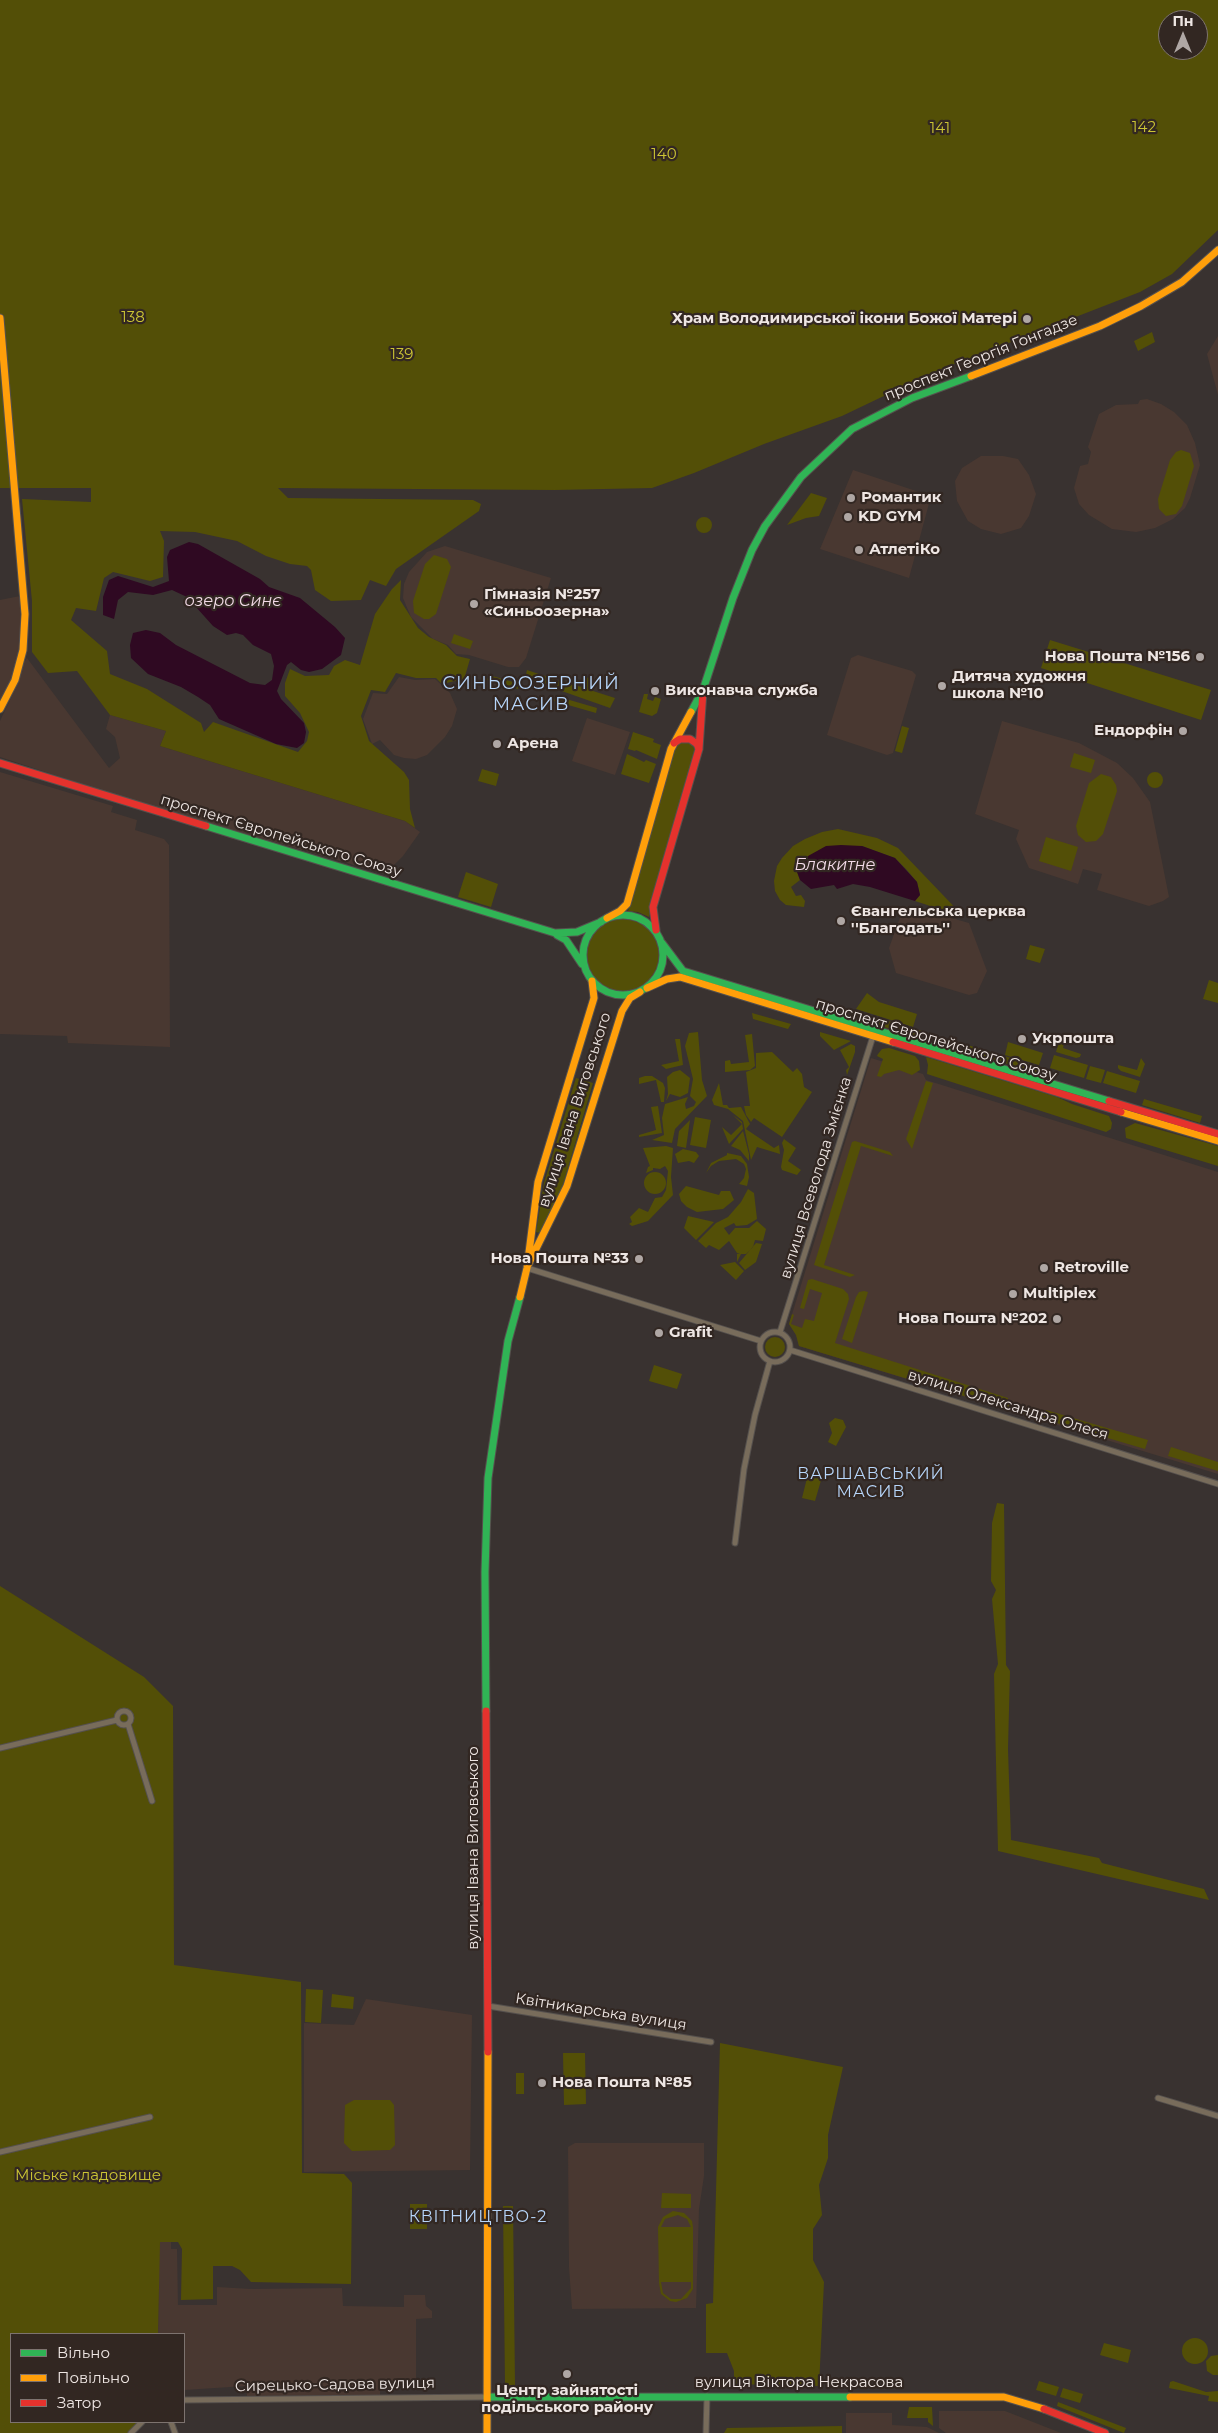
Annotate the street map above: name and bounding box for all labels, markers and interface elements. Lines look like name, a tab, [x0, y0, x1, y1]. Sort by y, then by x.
north arrow	[1158, 10, 1208, 60]
text: Пн	[1172, 12, 1194, 30]
park label: 142	[1132, 119, 1156, 137]
park label: 141	[930, 120, 950, 138]
park label: 140	[651, 146, 677, 164]
park label: 138	[121, 309, 145, 327]
place label: Храм Володимирської ікони Божої Матері	[672, 310, 1017, 328]
street label: проспект Георгія Гонгадзе	[882, 311, 1080, 405]
marker: Храм Володимирської ікони Божої Матері	[1021, 313, 1033, 325]
park label: 139	[390, 346, 414, 364]
place label: Романтик	[861, 489, 942, 507]
marker: Романтик	[845, 492, 857, 504]
place label: KD GYM	[858, 508, 922, 526]
marker: KD GYM	[842, 511, 854, 523]
place label: АтлетіКо	[869, 541, 940, 559]
marker: АтлетіКо	[853, 544, 865, 556]
place label: Гімназія №257 «Синьоозерна»	[484, 586, 610, 621]
water label: озеро Синє	[185, 591, 281, 611]
marker: Гімназія №257 «Синьоозерна»	[468, 598, 480, 610]
place label: Нова Пошта №156	[1044, 648, 1190, 666]
marker: Нова Пошта №156	[1194, 651, 1206, 663]
place label: Дитяча художня школа №10	[952, 668, 1086, 703]
district label: СИНЬООЗЕРНИЙ МАСИВ	[441, 673, 621, 716]
marker: Дитяча художня школа №10	[936, 680, 948, 692]
place label: Виконавча служба	[665, 682, 818, 700]
marker: Виконавча служба	[649, 685, 661, 697]
place label: Ендорфін	[1094, 722, 1173, 740]
marker: Ендорфін	[1177, 725, 1189, 737]
place label: Арена	[507, 735, 559, 753]
marker: Арена	[491, 738, 503, 750]
street label: проспект Європейського Союзу	[158, 791, 404, 881]
water label: Блакитне	[794, 855, 876, 875]
place label: Євангельська церква ''Благодать''	[851, 903, 1026, 938]
marker: Євангельська церква ''Благодать''	[835, 915, 847, 927]
street label: проспект Європейського Союзу	[813, 995, 1059, 1085]
street label: вулиця Івана Виговського	[535, 1010, 615, 1210]
place label: Укрпошта	[1032, 1030, 1114, 1048]
marker: Укрпошта	[1016, 1033, 1028, 1045]
street label: вулиця Всеволода Змієнка	[777, 1075, 855, 1281]
place label: Нова Пошта №33	[491, 1250, 629, 1268]
marker: Нова Пошта №33	[633, 1253, 645, 1265]
place label: Retroville	[1054, 1259, 1129, 1277]
marker: Retroville	[1038, 1262, 1050, 1274]
place label: Multiplex	[1023, 1285, 1096, 1303]
marker: Multiplex	[1007, 1288, 1019, 1300]
place label: Нова Пошта №202	[898, 1310, 1047, 1328]
marker: Нова Пошта №202	[1051, 1313, 1063, 1325]
place label: Grafit	[669, 1324, 713, 1342]
marker: Grafit	[653, 1327, 665, 1339]
street label: вулиця Олександра Олеся	[906, 1366, 1110, 1444]
district label: ВАРШАВСЬКИЙ МАСИВ	[796, 1464, 946, 1502]
street label: вулиця Івана Виговського	[465, 1746, 483, 1950]
street label: Квітникарська вулиця	[514, 1990, 688, 2034]
place label: Нова Пошта №85	[552, 2074, 692, 2092]
marker: Нова Пошта №85	[536, 2077, 548, 2089]
park label: Міське кладовище	[15, 2167, 161, 2185]
district label: КВІТНИЦТВО-2	[407, 2207, 549, 2227]
legend	[10, 2333, 185, 2423]
text: Вільно	[57, 2343, 110, 2362]
text: Повільно	[57, 2368, 130, 2387]
marker: Центр зайнятості подільського району	[561, 2368, 573, 2380]
street label: Сирецько-Садова вулиця	[235, 2374, 435, 2396]
street label: вулиця Віктора Некрасова	[695, 2374, 903, 2392]
place label: Центр зайнятості подільського району	[481, 2382, 653, 2417]
text: Затор	[57, 2393, 102, 2412]

